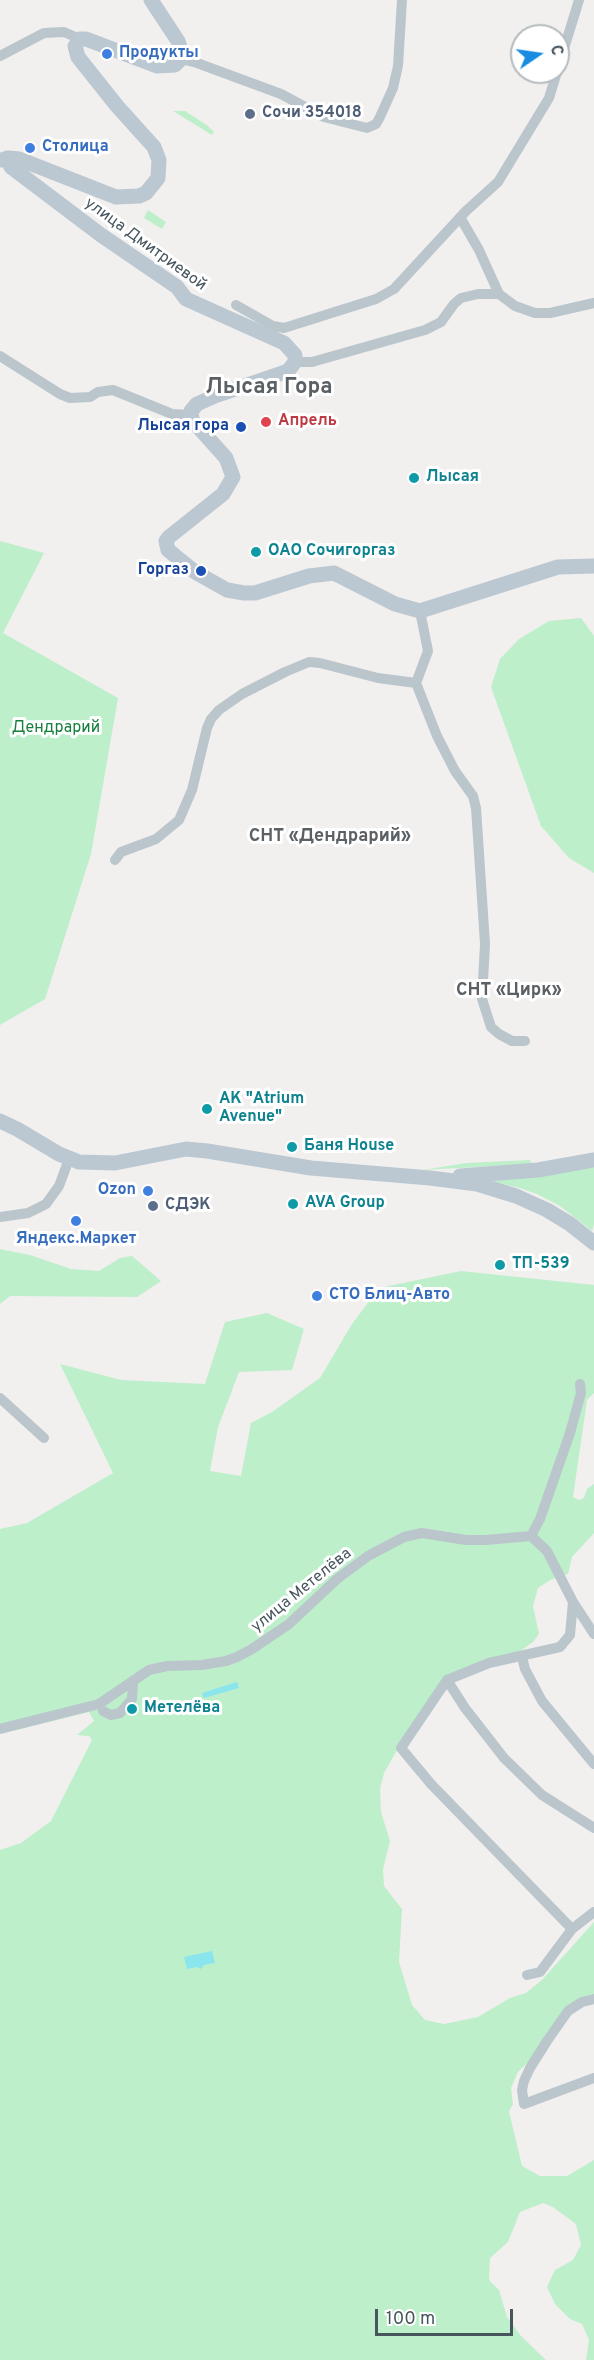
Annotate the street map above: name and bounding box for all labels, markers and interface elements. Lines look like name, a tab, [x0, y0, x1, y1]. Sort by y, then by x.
north arrow	[510, 24, 570, 84]
text: С	[545, 43, 566, 58]
place label: Продукты	[119, 44, 199, 64]
marker: Продукты	[100, 47, 114, 61]
place label: Сочи 354018	[262, 104, 362, 124]
marker: Сочи 354018	[243, 107, 257, 121]
place label: Столица	[42, 138, 109, 158]
marker: Столица	[23, 141, 37, 155]
street label: улица Дмитриевой	[80, 194, 210, 296]
district label: Лысая Гора	[205, 376, 333, 402]
place label: Апрель	[278, 412, 337, 432]
marker: Апрель	[259, 415, 273, 429]
place label: Лысая гора	[137, 417, 229, 437]
marker: Лысая гора	[234, 420, 248, 434]
place label: Лысая	[426, 468, 479, 488]
marker: Лысая	[407, 471, 421, 485]
place label: ОАО Сочигоргаз	[268, 542, 395, 562]
marker: ОАО Сочигоргаз	[249, 545, 263, 559]
place label: Горгаз	[138, 561, 189, 581]
marker: Горгаз	[194, 564, 208, 578]
park label: Дендрарий	[12, 719, 100, 739]
district label: СНТ «Дендрарий»	[249, 826, 411, 848]
district label: СНТ «Цирк»	[456, 980, 562, 1002]
place label: АК "Atrium Avenue"	[219, 1090, 304, 1128]
marker: АК "Atrium Avenue"	[200, 1102, 214, 1116]
place label: Баня House	[304, 1137, 394, 1157]
marker: Баня House	[285, 1140, 299, 1154]
place label: Ozon	[98, 1181, 136, 1201]
marker: Ozon	[141, 1184, 155, 1198]
place label: AVA Group	[305, 1194, 385, 1214]
place label: СДЭК	[165, 1196, 211, 1216]
marker: AVA Group	[286, 1197, 300, 1211]
marker: СДЭК	[146, 1199, 160, 1213]
marker: Яндекс.Маркет	[69, 1214, 83, 1228]
place label: Яндекс.Маркет	[16, 1230, 136, 1250]
place label: ТП-539	[512, 1255, 570, 1275]
marker: ТП-539	[493, 1258, 507, 1272]
place label: СТО Блиц-Авто	[329, 1286, 450, 1306]
marker: СТО Блиц-Авто	[310, 1289, 324, 1303]
street label: улица Метелёва	[248, 1545, 356, 1637]
place label: Метелёва	[144, 1699, 220, 1719]
marker: Метелёва	[125, 1702, 139, 1716]
scale bar	[378, 2297, 516, 2335]
text: 100 m	[386, 2308, 435, 2331]

